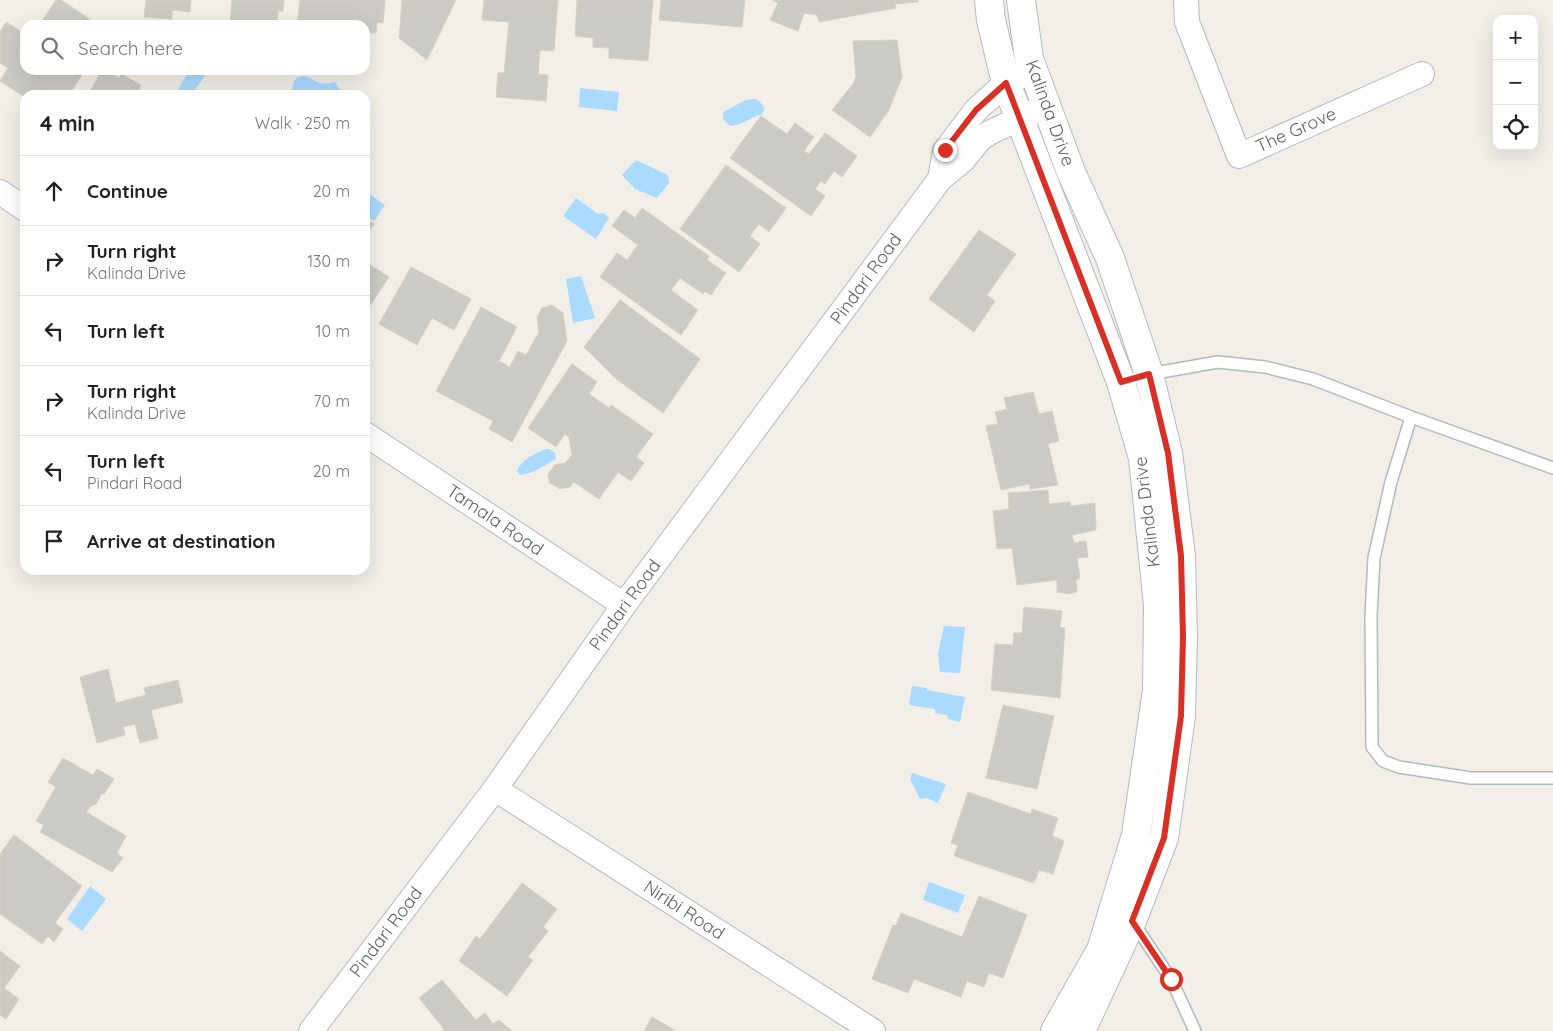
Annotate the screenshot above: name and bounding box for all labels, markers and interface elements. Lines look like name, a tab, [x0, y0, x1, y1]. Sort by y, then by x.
map controls	[1493, 15, 1538, 150]
button: +	[1493, 15, 1538, 60]
search box	[20, 20, 370, 75]
icon: search	[38, 34, 66, 62]
text: Search here	[78, 36, 183, 60]
street label: Kalinda Drive	[1021, 57, 1080, 169]
button: −	[1493, 60, 1538, 105]
street label: The Grove	[1252, 102, 1340, 157]
button: locate	[1493, 105, 1538, 150]
text: 4 min	[40, 110, 95, 136]
text: Walk · 250 m	[255, 113, 350, 133]
route end	[934, 139, 957, 162]
icon: ahead	[40, 177, 68, 205]
text: Continue	[87, 179, 168, 203]
text: 20 m	[313, 181, 350, 201]
street label: Pindari Road	[825, 229, 906, 329]
text: Turn right	[87, 239, 176, 263]
icon: right	[40, 247, 68, 275]
text: 130 m	[307, 251, 350, 271]
text: Kalinda Drive	[87, 263, 186, 283]
icon: left	[40, 317, 68, 345]
text: Turn left	[87, 319, 165, 343]
text: 10 m	[316, 321, 350, 341]
text: Turn right	[87, 379, 176, 403]
icon: right	[40, 387, 68, 415]
text: 70 m	[313, 391, 350, 411]
text: Kalinda Drive	[87, 403, 186, 423]
text: Turn left	[87, 449, 165, 473]
street label: Kalinda Drive	[1128, 455, 1165, 569]
icon: left	[40, 457, 68, 485]
text: 20 m	[313, 461, 350, 481]
text: Pindari Road	[87, 473, 182, 493]
street label: Tamala Road	[442, 479, 548, 560]
icon: arrive	[40, 527, 68, 555]
text: Arrive at destination	[87, 529, 276, 553]
street label: Pindari Road	[584, 555, 665, 655]
street label: Niribi Road	[639, 875, 729, 944]
street label: Pindari Road	[344, 882, 427, 981]
route start	[1160, 968, 1183, 991]

